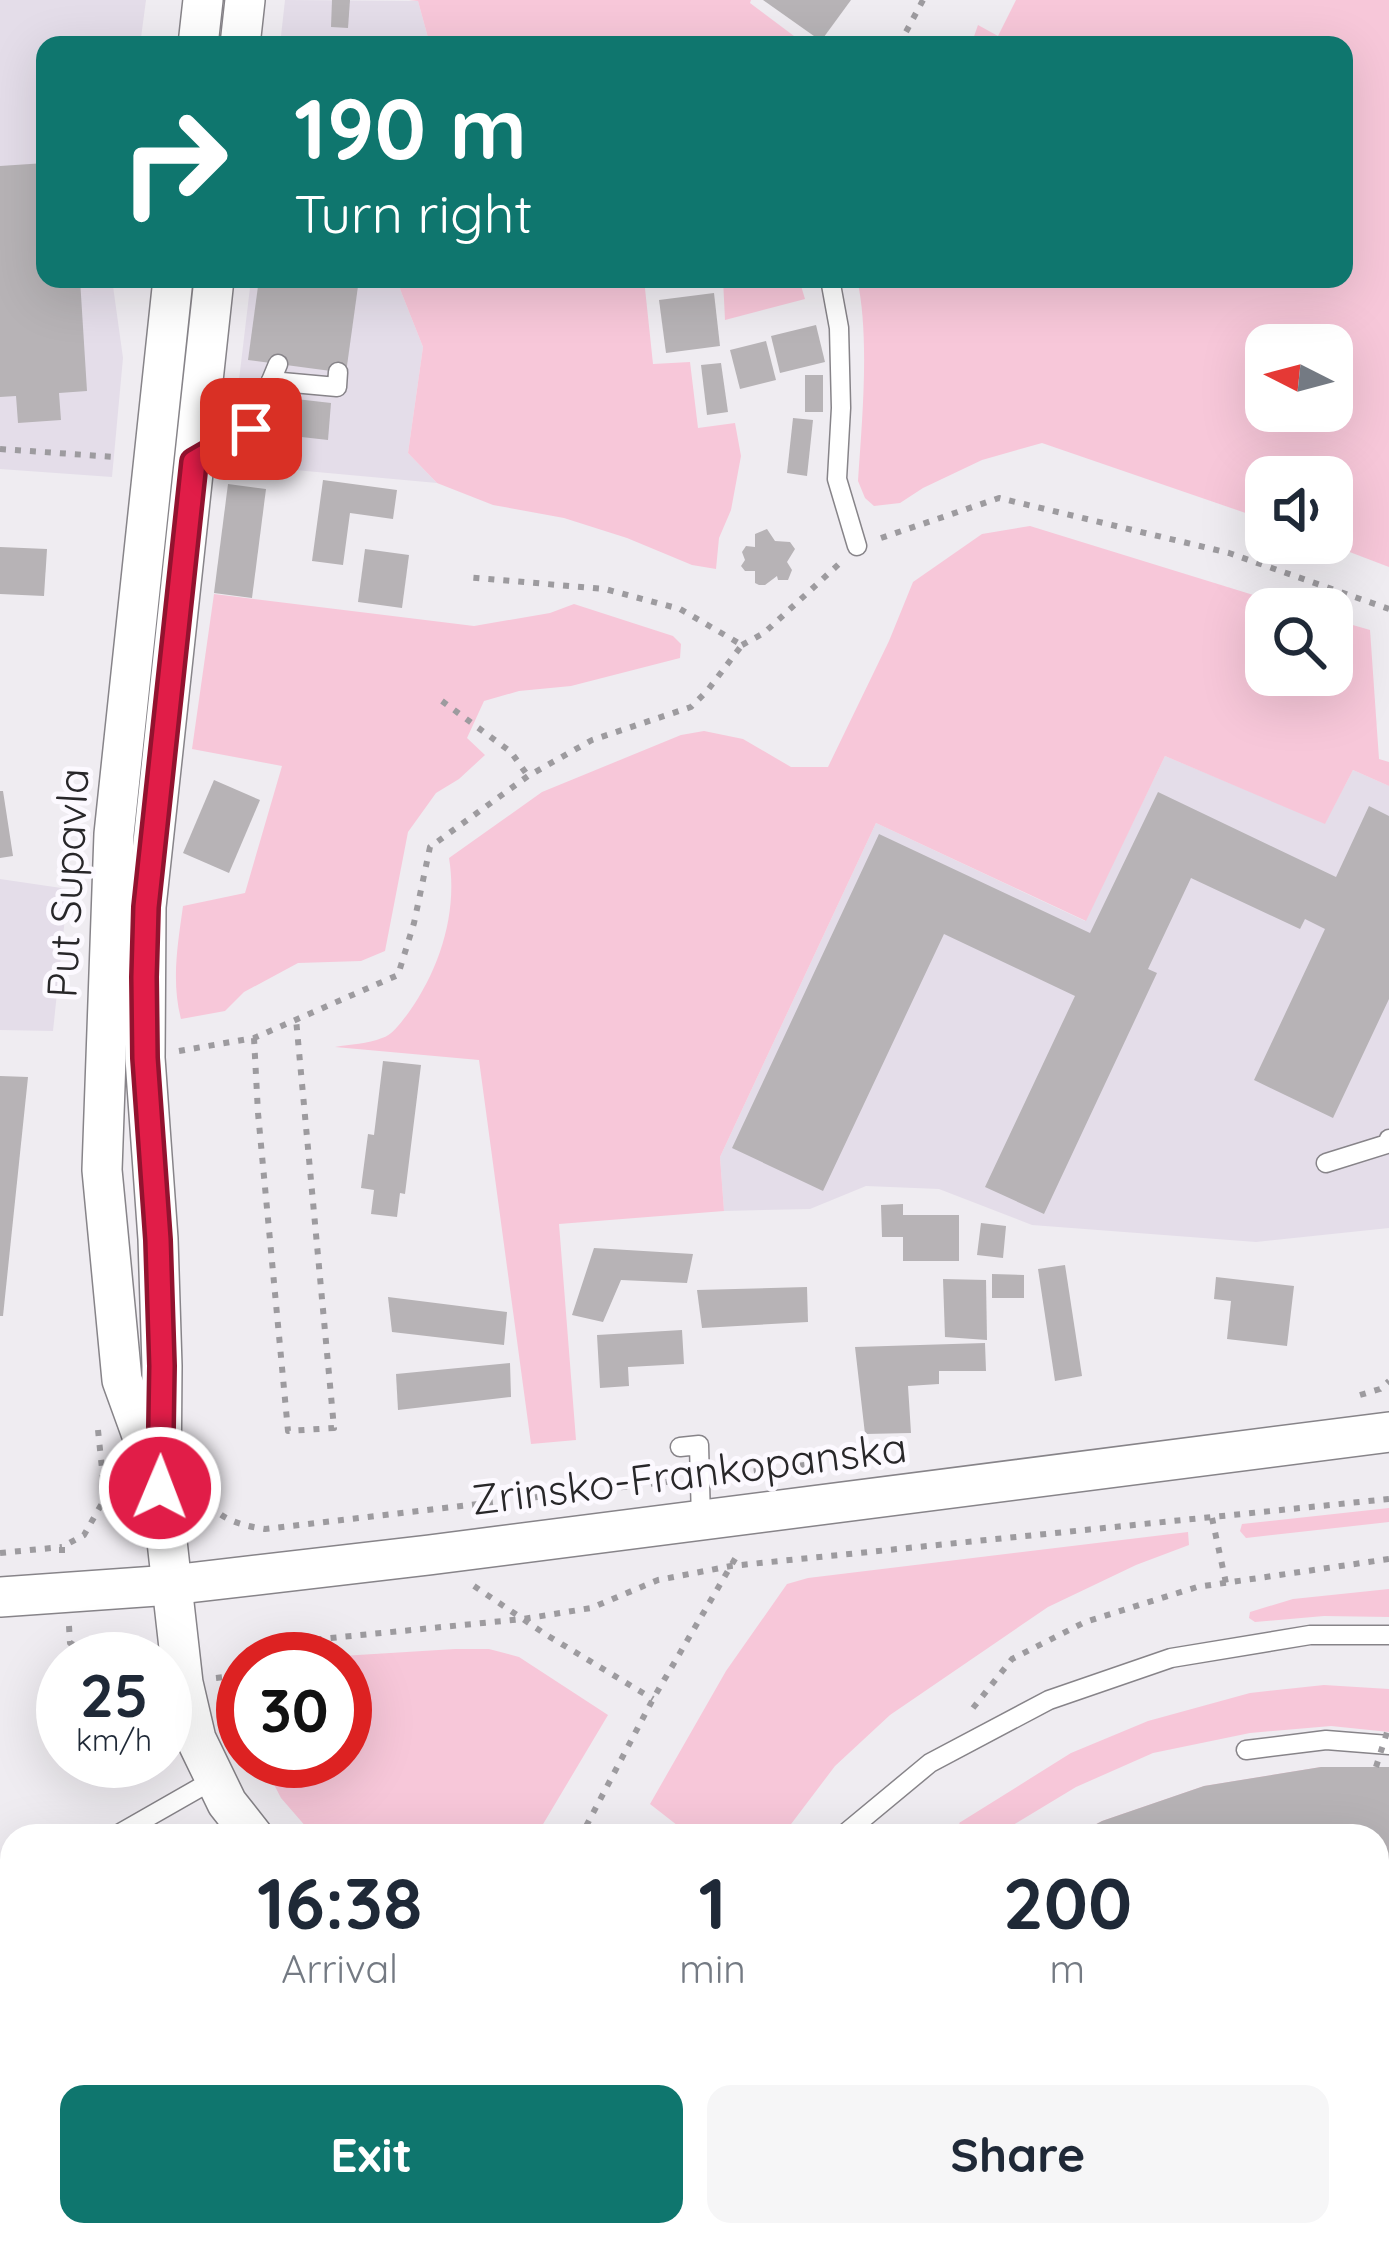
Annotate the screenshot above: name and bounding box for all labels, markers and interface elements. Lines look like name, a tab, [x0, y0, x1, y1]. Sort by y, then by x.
text: 190 m	[294, 75, 527, 180]
icon: right	[96, 84, 252, 240]
text: Turn right	[294, 179, 533, 247]
north arrow	[1245, 324, 1353, 432]
map controls	[1245, 324, 1353, 696]
pin	[200, 378, 302, 480]
icon: arrive	[218, 396, 284, 462]
button: sound	[1245, 456, 1353, 564]
button: search	[1245, 588, 1353, 696]
street label: Put Supavla	[35, 767, 99, 999]
street label: Zrinsko-Frankopanska	[468, 1420, 910, 1526]
position arrow	[97, 1425, 223, 1551]
speed limit sign: 30	[216, 1632, 372, 1788]
text: 25	[80, 1657, 148, 1732]
text: km/h	[76, 1721, 152, 1759]
text: 16:38	[257, 1857, 422, 1947]
text: 1	[699, 1857, 727, 1947]
text: 200	[1003, 1857, 1132, 1947]
text: Arrival	[281, 1944, 398, 1993]
text: min	[679, 1944, 746, 1993]
text: m	[1050, 1944, 1085, 1993]
button: Exit	[60, 2085, 683, 2223]
button: Share	[707, 2085, 1329, 2223]

